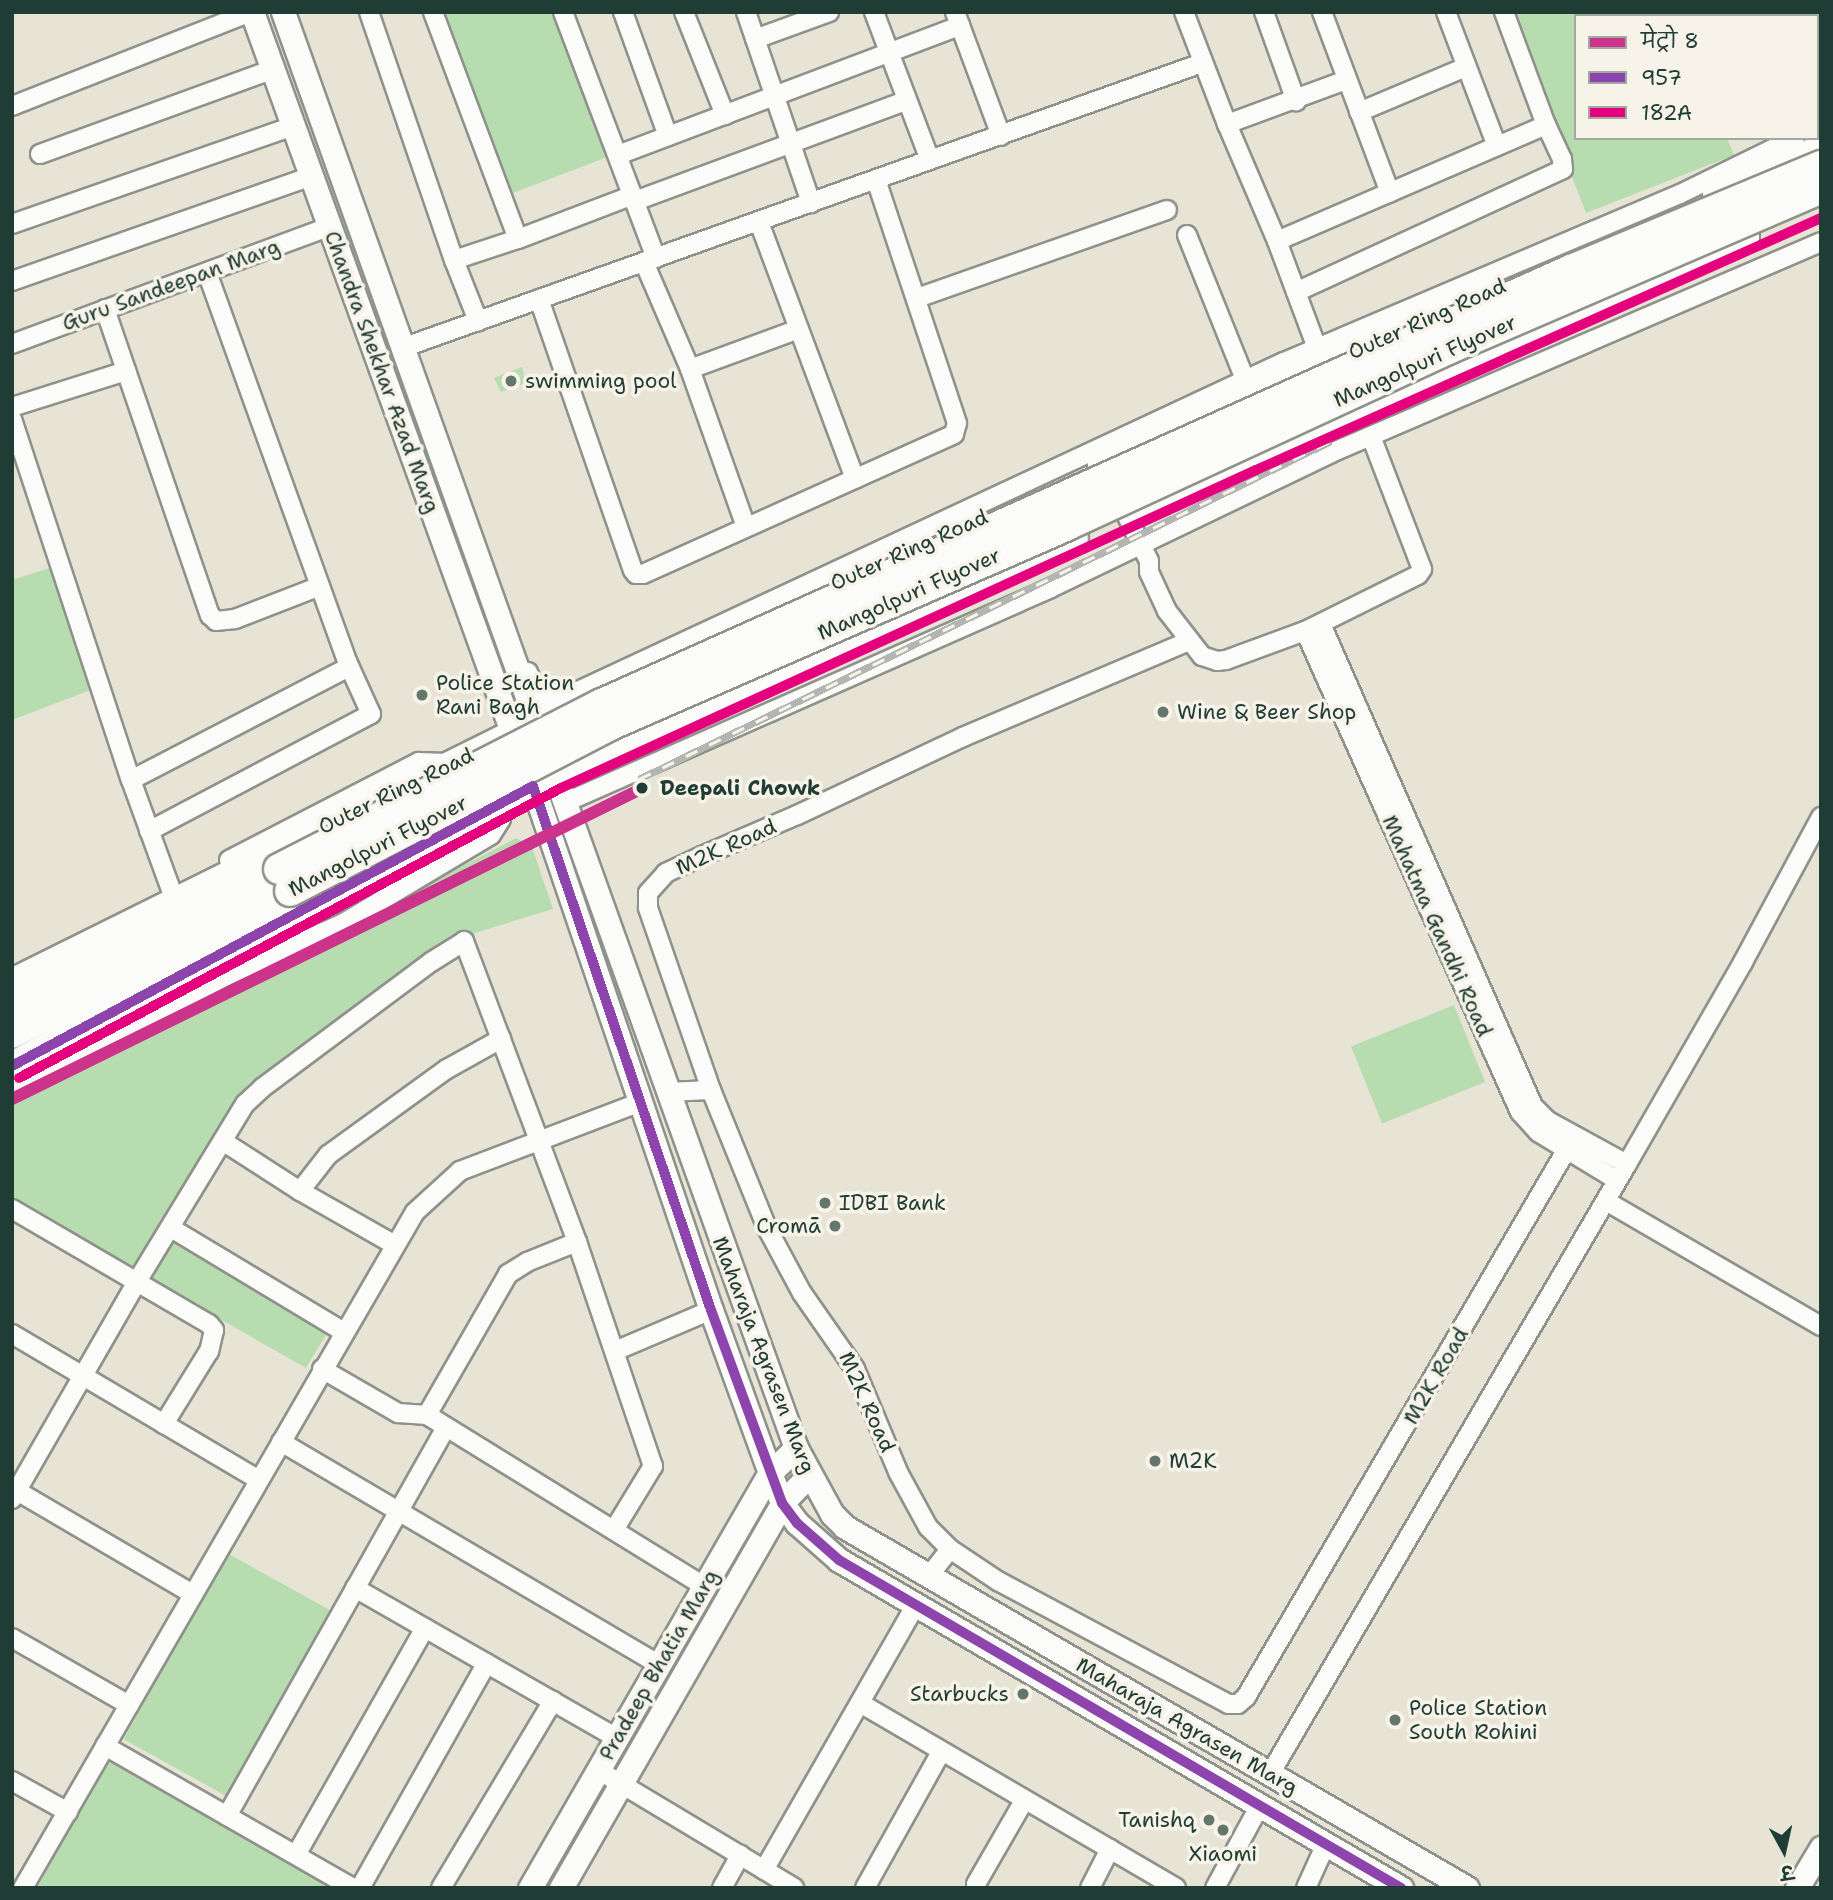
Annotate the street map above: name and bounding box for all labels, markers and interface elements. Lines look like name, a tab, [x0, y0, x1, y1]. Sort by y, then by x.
legend	[1574, 14, 1819, 140]
text: मेट्रो 8	[1641, 27, 1699, 55]
text: 957	[1641, 64, 1682, 92]
text: 182A	[1641, 99, 1692, 127]
street label: Chandra Shekhar Azad Marg	[319, 228, 445, 516]
street label: Guru Sandeepan Marg	[59, 234, 283, 336]
street label: Outer Ring Road	[1344, 273, 1510, 365]
street label: Mangolpuri Flyover	[1330, 309, 1520, 413]
place label: swimming pool	[525, 368, 677, 394]
marker: swimming pool	[503, 373, 519, 389]
street label: Outer Ring Road	[826, 504, 992, 596]
street label: Mangolpuri Flyover	[814, 542, 1004, 646]
place label: Police Station Rani Bagh	[436, 670, 574, 720]
marker: Police Station Rani Bagh	[414, 687, 430, 703]
place label: Wine & Beer Shop	[1177, 699, 1356, 725]
marker: Wine & Beer Shop	[1155, 704, 1171, 720]
street label: Outer Ring Road	[314, 742, 478, 840]
place label: Deepali Chowk	[660, 775, 821, 801]
marker: Deepali Chowk	[630, 776, 654, 800]
street label: Mangolpuri Flyover	[284, 790, 472, 902]
street label: Mahatma Gandhi Road	[1377, 811, 1497, 1041]
street label: M2K Road	[672, 814, 780, 880]
place label: IDBI Bank	[839, 1190, 946, 1216]
marker: IDBI Bank	[817, 1195, 833, 1211]
place label: Cromā	[756, 1213, 821, 1239]
marker: Cromā	[827, 1218, 843, 1234]
street label: Maharaja Agrasen Marg	[707, 1233, 821, 1477]
street label: M2K Road	[1398, 1323, 1474, 1429]
street label: M2K Road	[834, 1348, 900, 1456]
place label: M2K	[1169, 1448, 1217, 1474]
marker: M2K	[1147, 1453, 1163, 1469]
street label: Pradeep Bhatia Marg	[594, 1565, 724, 1765]
street label: Maharaja Agrasen Marg	[1072, 1652, 1302, 1800]
place label: Starbucks	[910, 1681, 1009, 1707]
marker: Starbucks	[1015, 1686, 1031, 1702]
place label: Police Station South Rohini	[1409, 1695, 1547, 1745]
marker: Police Station South Rohini	[1387, 1712, 1403, 1728]
place label: Tanishq	[1118, 1807, 1195, 1833]
marker: Tanishq	[1201, 1812, 1217, 1828]
north arrow	[1749, 1816, 1819, 1886]
marker: Xiaomi	[1215, 1822, 1231, 1838]
place label: Xiaomi	[1189, 1841, 1257, 1867]
text: उ	[1779, 1859, 1795, 1886]

